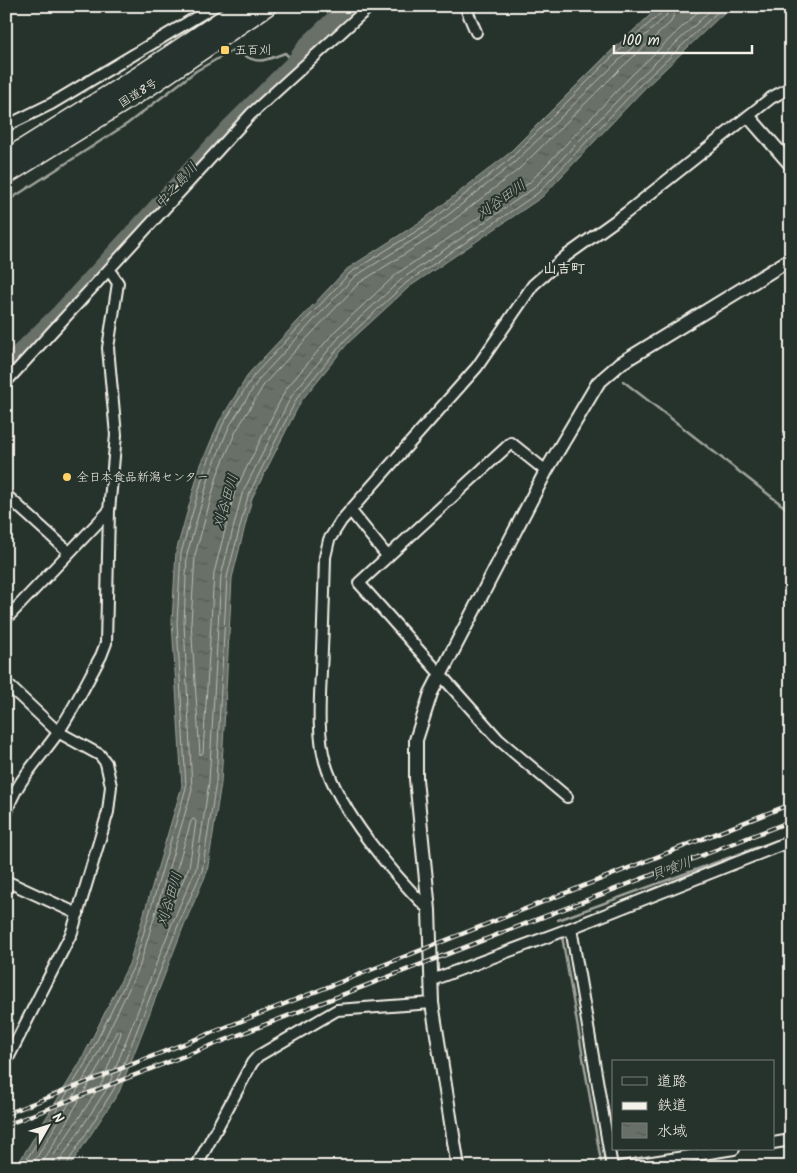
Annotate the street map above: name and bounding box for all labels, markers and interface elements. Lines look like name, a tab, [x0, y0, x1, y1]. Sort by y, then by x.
scale bar	[614, 22, 752, 54]
text: 100 m	[622, 29, 660, 53]
place label: 五百刈	[235, 41, 271, 60]
marker: 五百刈	[219, 44, 231, 56]
street label: 国道8号	[115, 74, 162, 113]
water label: 中之島川	[150, 158, 204, 214]
water label: 刈谷田川	[472, 175, 531, 225]
district label: 山吉町	[543, 258, 585, 280]
place label: 全日本食品新潟センター	[77, 468, 209, 487]
marker: 全日本食品新潟センター	[61, 471, 73, 483]
water label: 刈谷田川	[207, 471, 245, 531]
water label: 貝喰川	[648, 851, 695, 886]
water label: 刈谷田川	[151, 869, 189, 929]
legend	[612, 1060, 774, 1150]
text: 道路	[657, 1070, 687, 1094]
text: 鉄道	[657, 1094, 687, 1118]
north arrow	[22, 1100, 72, 1150]
text: N	[46, 1108, 69, 1129]
text: 水域	[657, 1120, 687, 1144]

